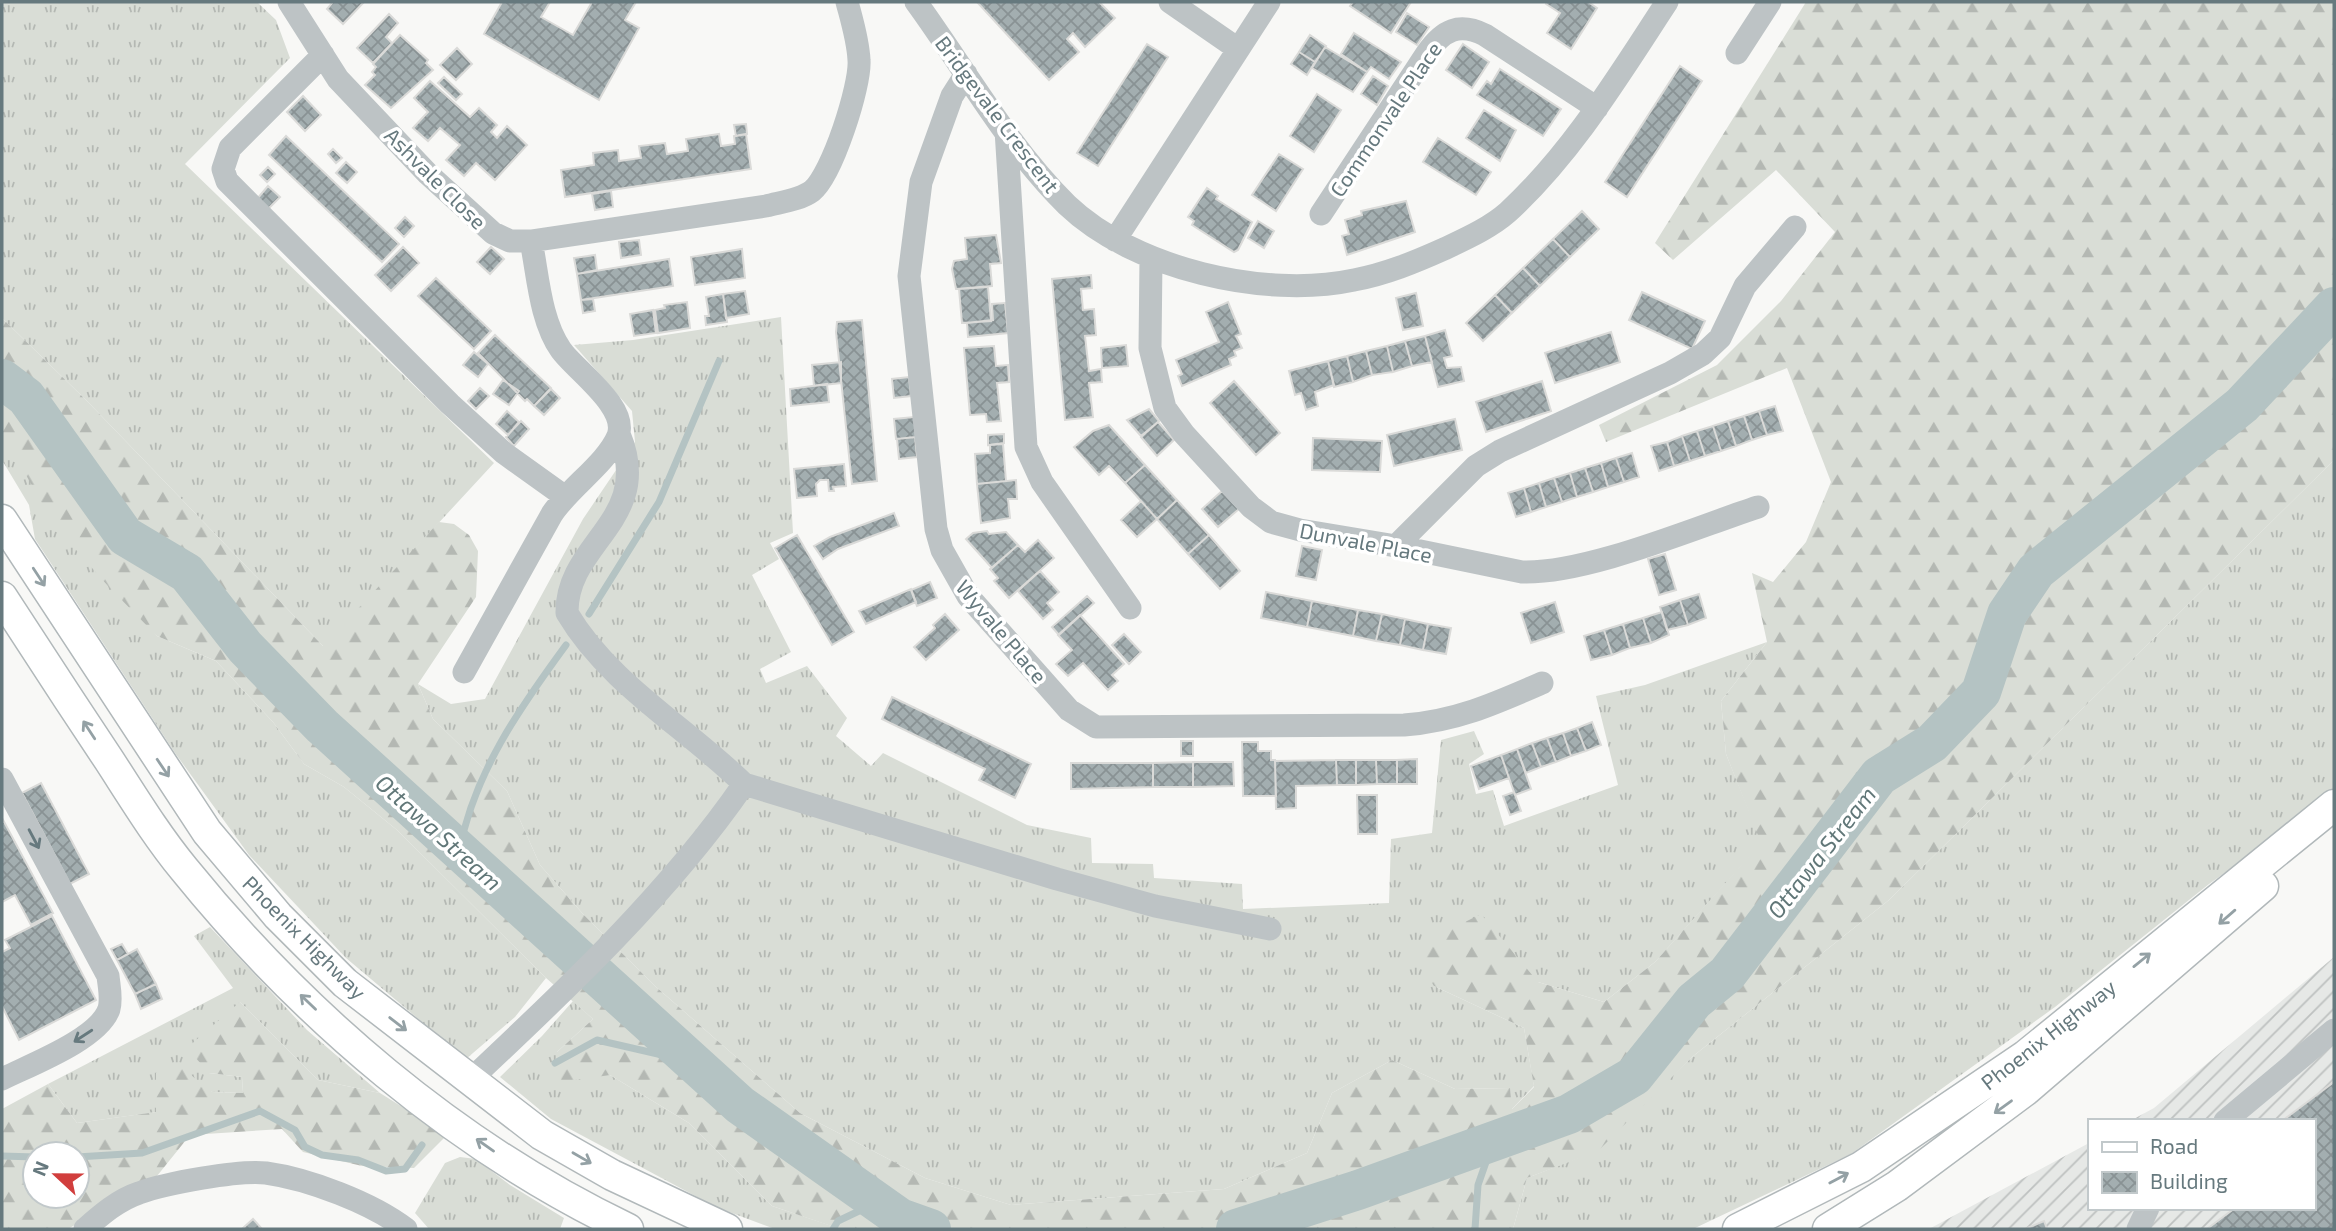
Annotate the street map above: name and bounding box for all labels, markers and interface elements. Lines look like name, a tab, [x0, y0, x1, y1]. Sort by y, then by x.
street label: Bridgevale Crescent	[931, 31, 1065, 197]
street label: Commonvale Place	[1324, 37, 1446, 201]
street label: Ashvale Close	[380, 122, 492, 234]
street label: Dunvale Place	[1298, 517, 1434, 567]
one-way arrow	[32, 567, 46, 586]
street label: Wyvale Place	[952, 574, 1052, 688]
one-way arrow	[82, 721, 96, 741]
one-way arrow	[156, 758, 170, 777]
water label: Ottawa Stream	[370, 768, 508, 896]
water label: Ottawa Stream	[1761, 780, 1881, 924]
one-way arrow	[27, 828, 41, 848]
street label: Phoenix Highway	[238, 870, 372, 1004]
one-way arrow	[2219, 909, 2237, 925]
one-way arrow	[2132, 952, 2150, 967]
street label: Phoenix Highway	[1976, 974, 2120, 1094]
one-way arrow	[300, 994, 317, 1011]
one-way arrow	[389, 1017, 407, 1032]
one-way arrow	[73, 1030, 93, 1044]
one-way arrow	[1994, 1100, 2013, 1114]
legend	[2088, 1119, 2315, 1210]
text: Road	[2150, 1133, 2198, 1158]
one-way arrow	[476, 1137, 495, 1152]
north arrow	[21, 1140, 91, 1210]
one-way arrow	[572, 1151, 592, 1165]
text: N	[27, 1158, 53, 1179]
text: Building	[2150, 1168, 2228, 1193]
one-way arrow	[1828, 1171, 1848, 1185]

